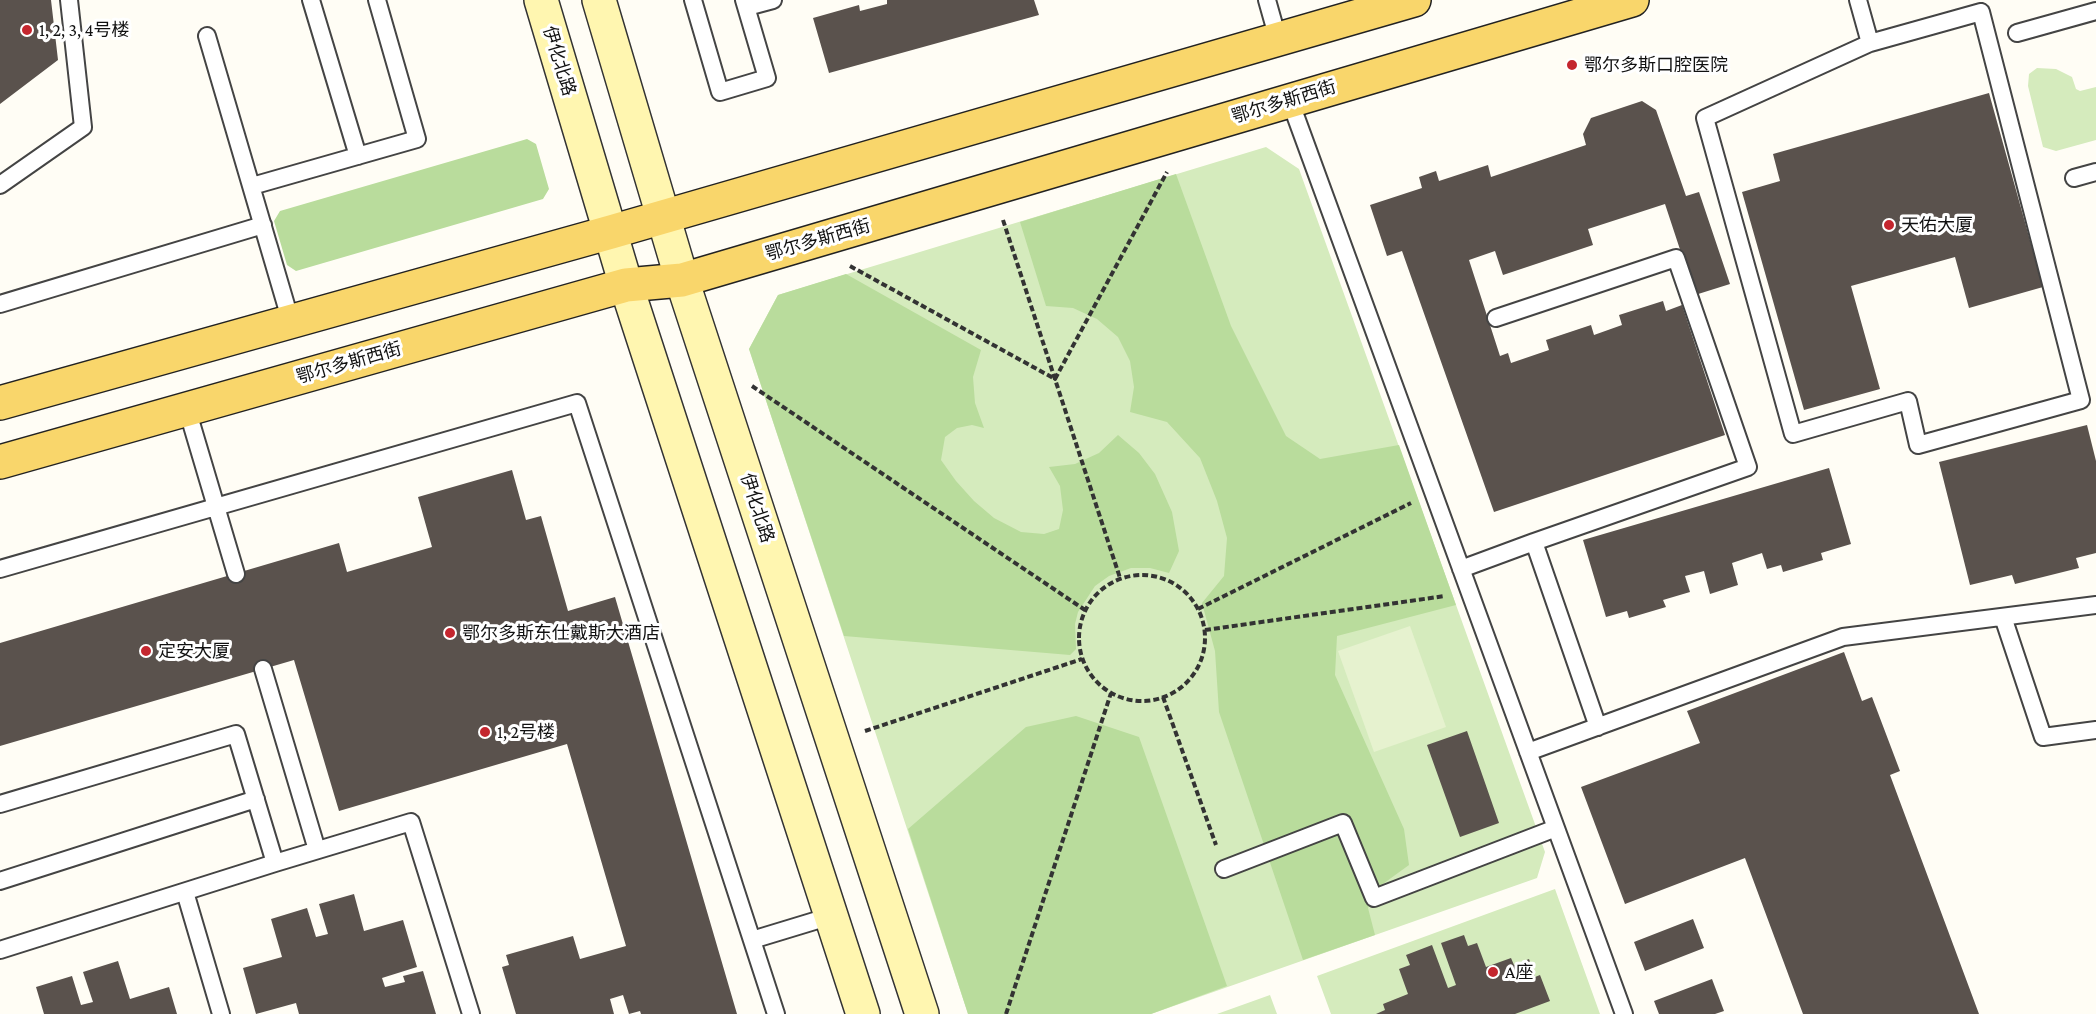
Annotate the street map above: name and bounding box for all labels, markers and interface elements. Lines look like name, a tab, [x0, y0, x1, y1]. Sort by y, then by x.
place label: 1, 2, 3, 4号楼	[39, 19, 130, 41]
marker: 1, 2, 3, 4号楼	[20, 23, 34, 37]
street label: 伊化北路	[538, 23, 580, 99]
place label: 鄂尔多斯口腔医院	[1584, 54, 1728, 76]
marker: 鄂尔多斯口腔医院	[1565, 58, 1579, 72]
street label: 鄂尔多斯西街	[1229, 76, 1339, 128]
place label: 天佑大厦	[1901, 214, 1973, 236]
street label: 鄂尔多斯西街	[763, 215, 873, 265]
marker: 天佑大厦	[1882, 218, 1896, 232]
street label: 鄂尔多斯西街	[294, 338, 404, 388]
street label: 伊化北路	[736, 470, 778, 546]
place label: 鄂尔多斯东仕戴斯大酒店	[462, 622, 660, 644]
marker: 鄂尔多斯东仕戴斯大酒店	[443, 626, 457, 640]
place label: 定安大厦	[158, 640, 230, 662]
marker: 定安大厦	[139, 644, 153, 658]
place label: 1, 2号楼	[497, 721, 555, 743]
marker: 1, 2号楼	[478, 725, 492, 739]
place label: A座	[1505, 961, 1533, 983]
marker: A座	[1486, 965, 1500, 979]

